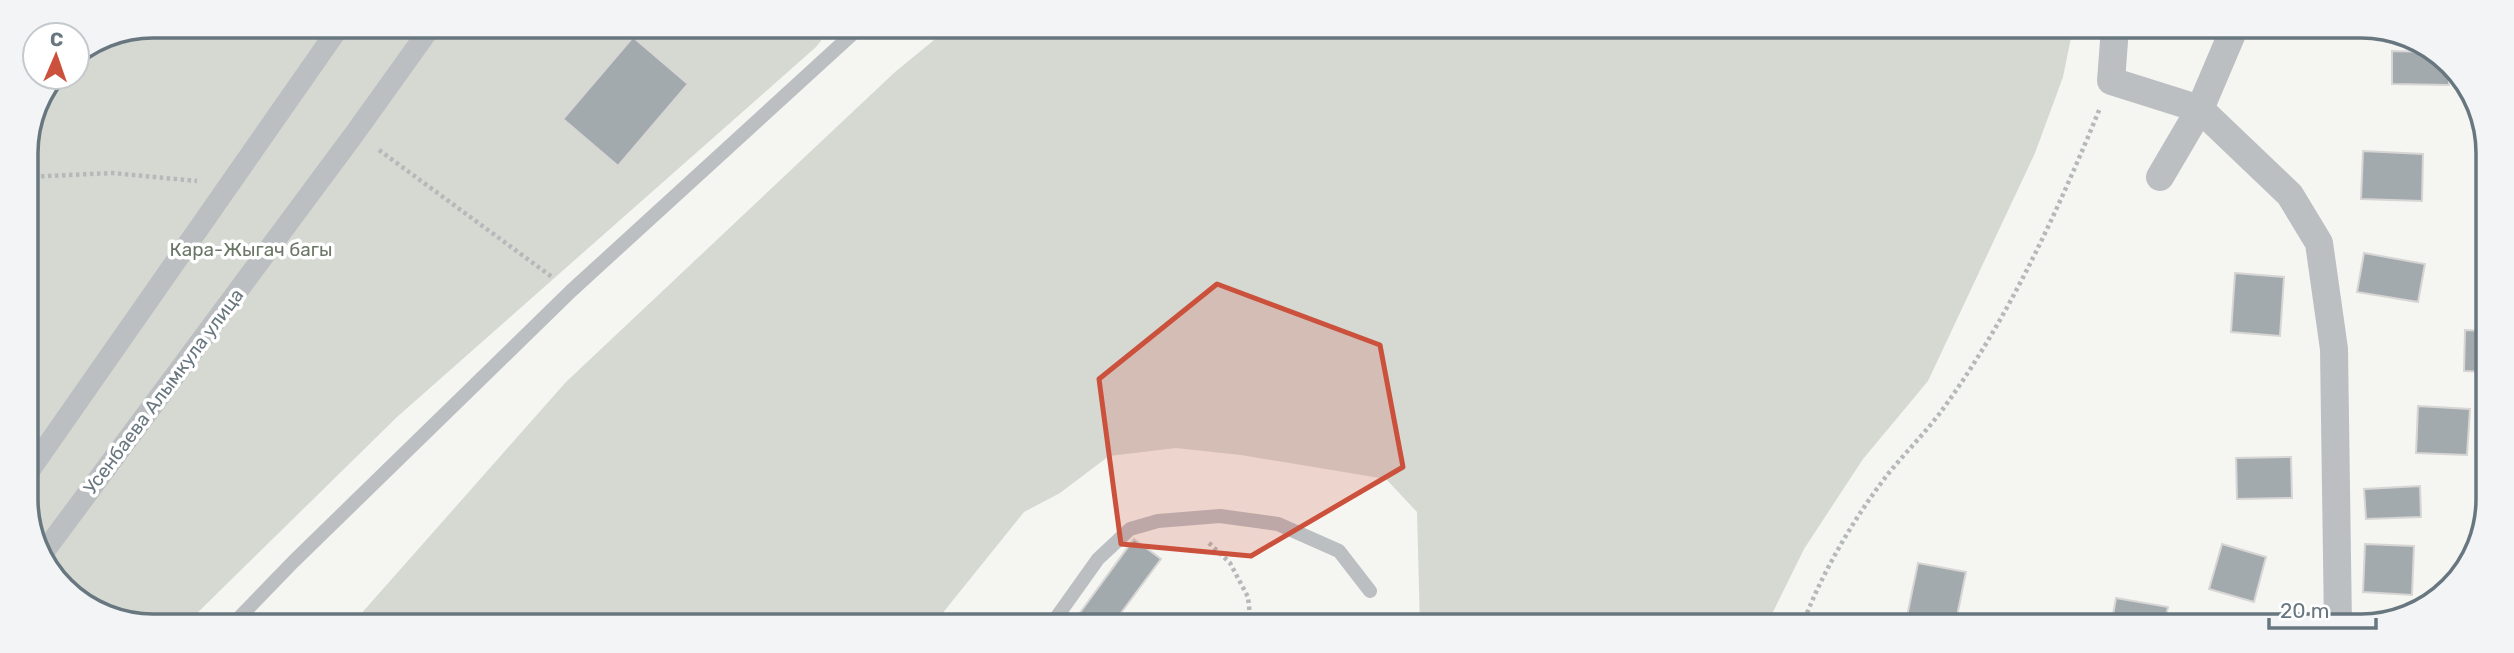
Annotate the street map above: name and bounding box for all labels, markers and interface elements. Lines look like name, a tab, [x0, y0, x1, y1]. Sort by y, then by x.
north arrow	[21, 21, 91, 91]
text: С	[50, 28, 64, 51]
park label: Кара-Жыгач багы	[170, 238, 332, 261]
street label: Усенбаева Алымкула улица	[79, 284, 248, 499]
scale bar	[2269, 586, 2376, 630]
text: 20 m	[2280, 598, 2329, 623]

